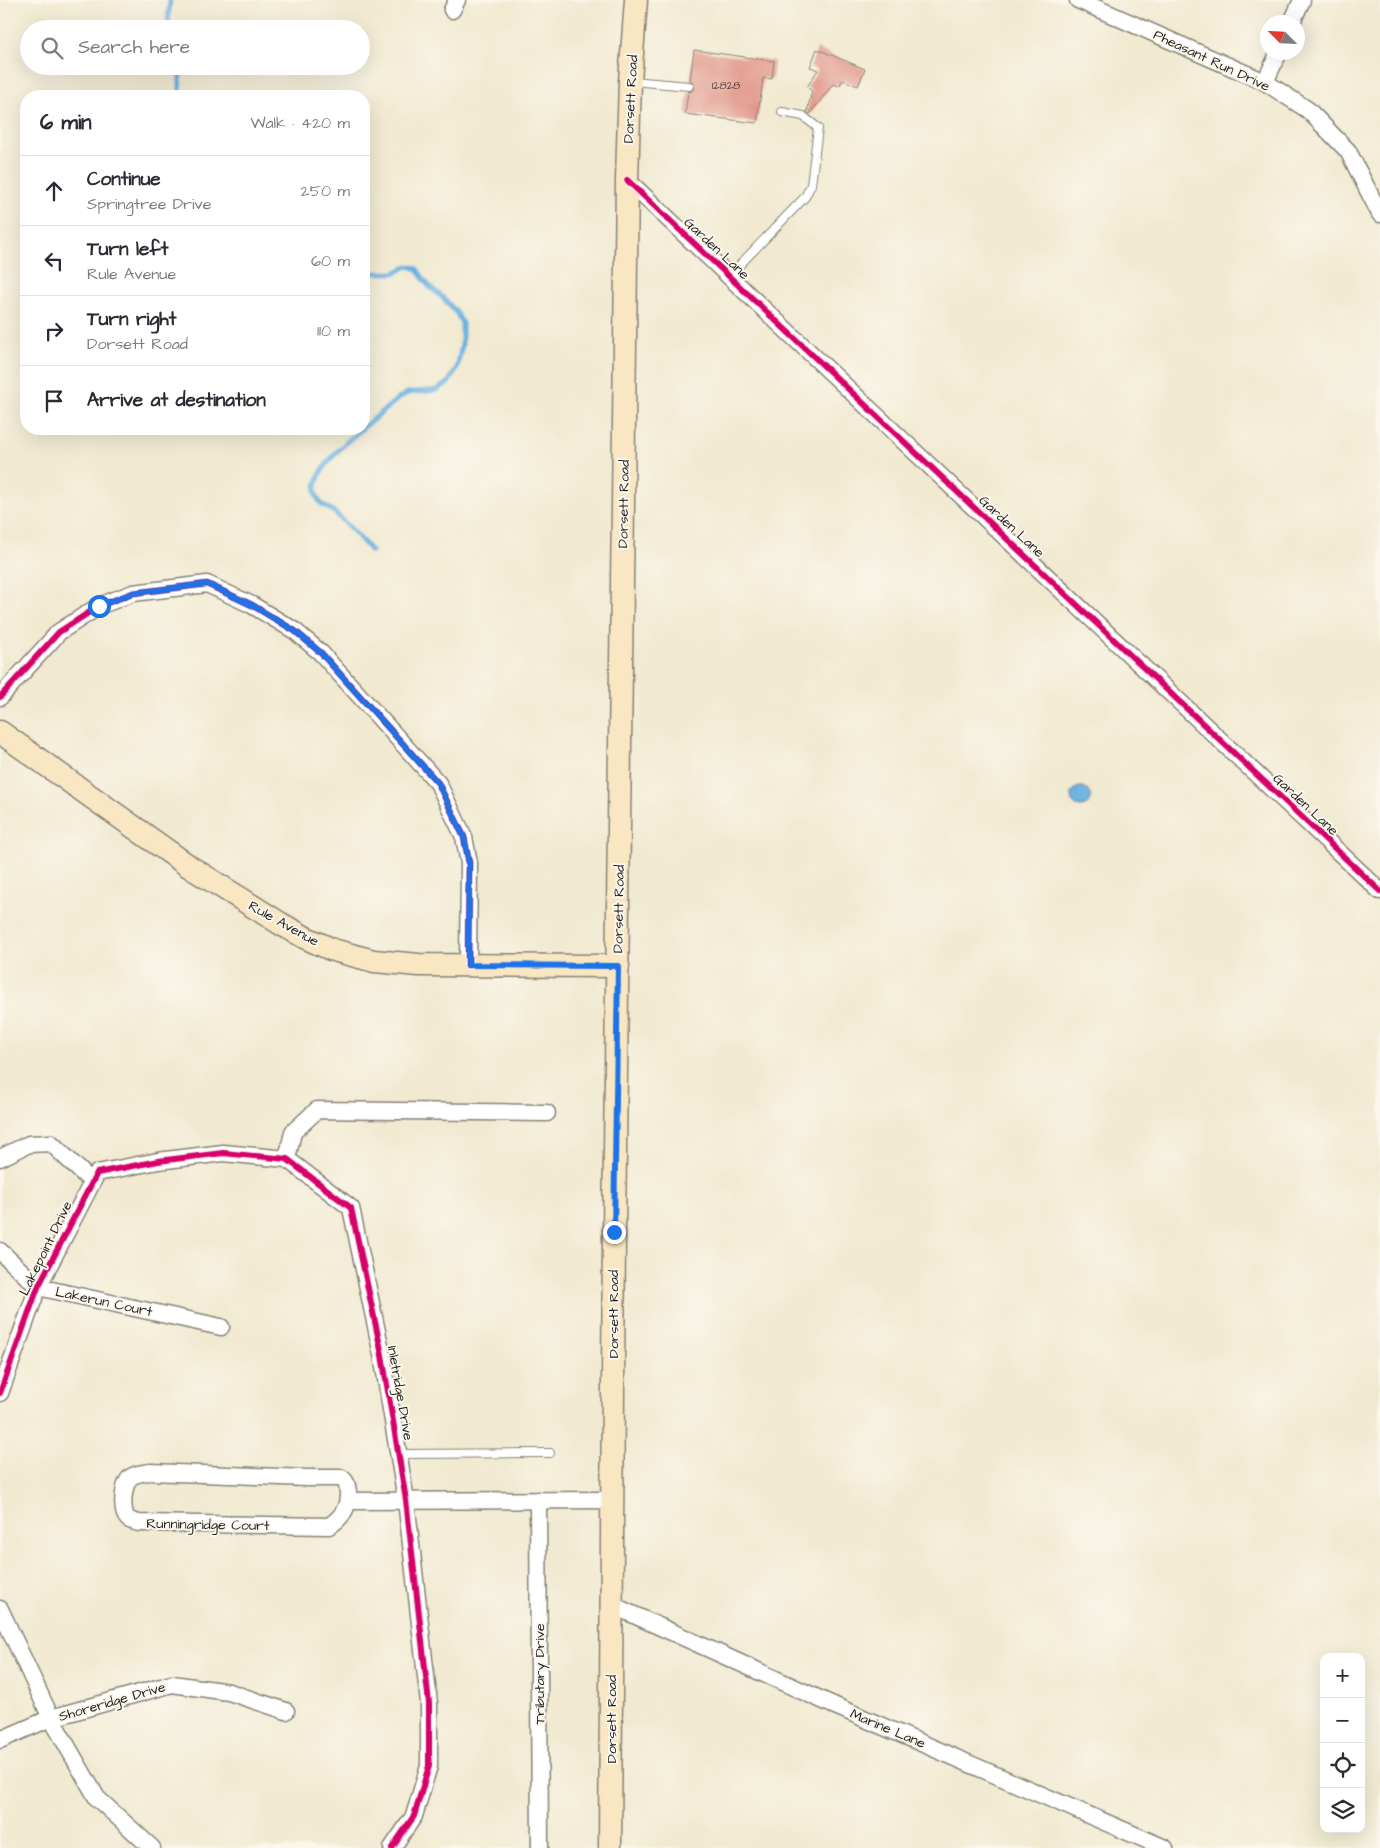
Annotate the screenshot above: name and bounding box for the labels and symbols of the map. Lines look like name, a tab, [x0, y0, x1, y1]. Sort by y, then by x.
north arrow	[1260, 15, 1305, 60]
street label: Pheasant Run Drive	[1150, 25, 1273, 97]
street label: Dorsett Road	[619, 54, 643, 144]
house number: 12828	[712, 78, 740, 93]
street label: Garden Lane	[679, 213, 754, 285]
street label: Dorsett Road	[613, 460, 635, 548]
street label: Garden Lane	[974, 491, 1049, 563]
route start	[88, 595, 111, 618]
street label: Garden Lane	[1268, 769, 1343, 841]
street label: Dorsett Road	[608, 865, 630, 953]
street label: Rule Avenue	[245, 896, 323, 952]
street label: Lakepoint Drive	[14, 1197, 78, 1299]
route end	[603, 1221, 626, 1244]
street label: Dorsett Road	[604, 1270, 624, 1358]
street label: Lakerun Court	[53, 1282, 154, 1322]
street label: Inletridge Drive	[382, 1344, 418, 1442]
street label: Runningridge Court	[146, 1514, 270, 1536]
street label: Tributary Drive	[530, 1623, 550, 1725]
street label: Dorsett Road	[602, 1675, 622, 1763]
street label: Shoreridge Drive	[57, 1677, 168, 1727]
street label: Marine Lane	[847, 1704, 929, 1754]

